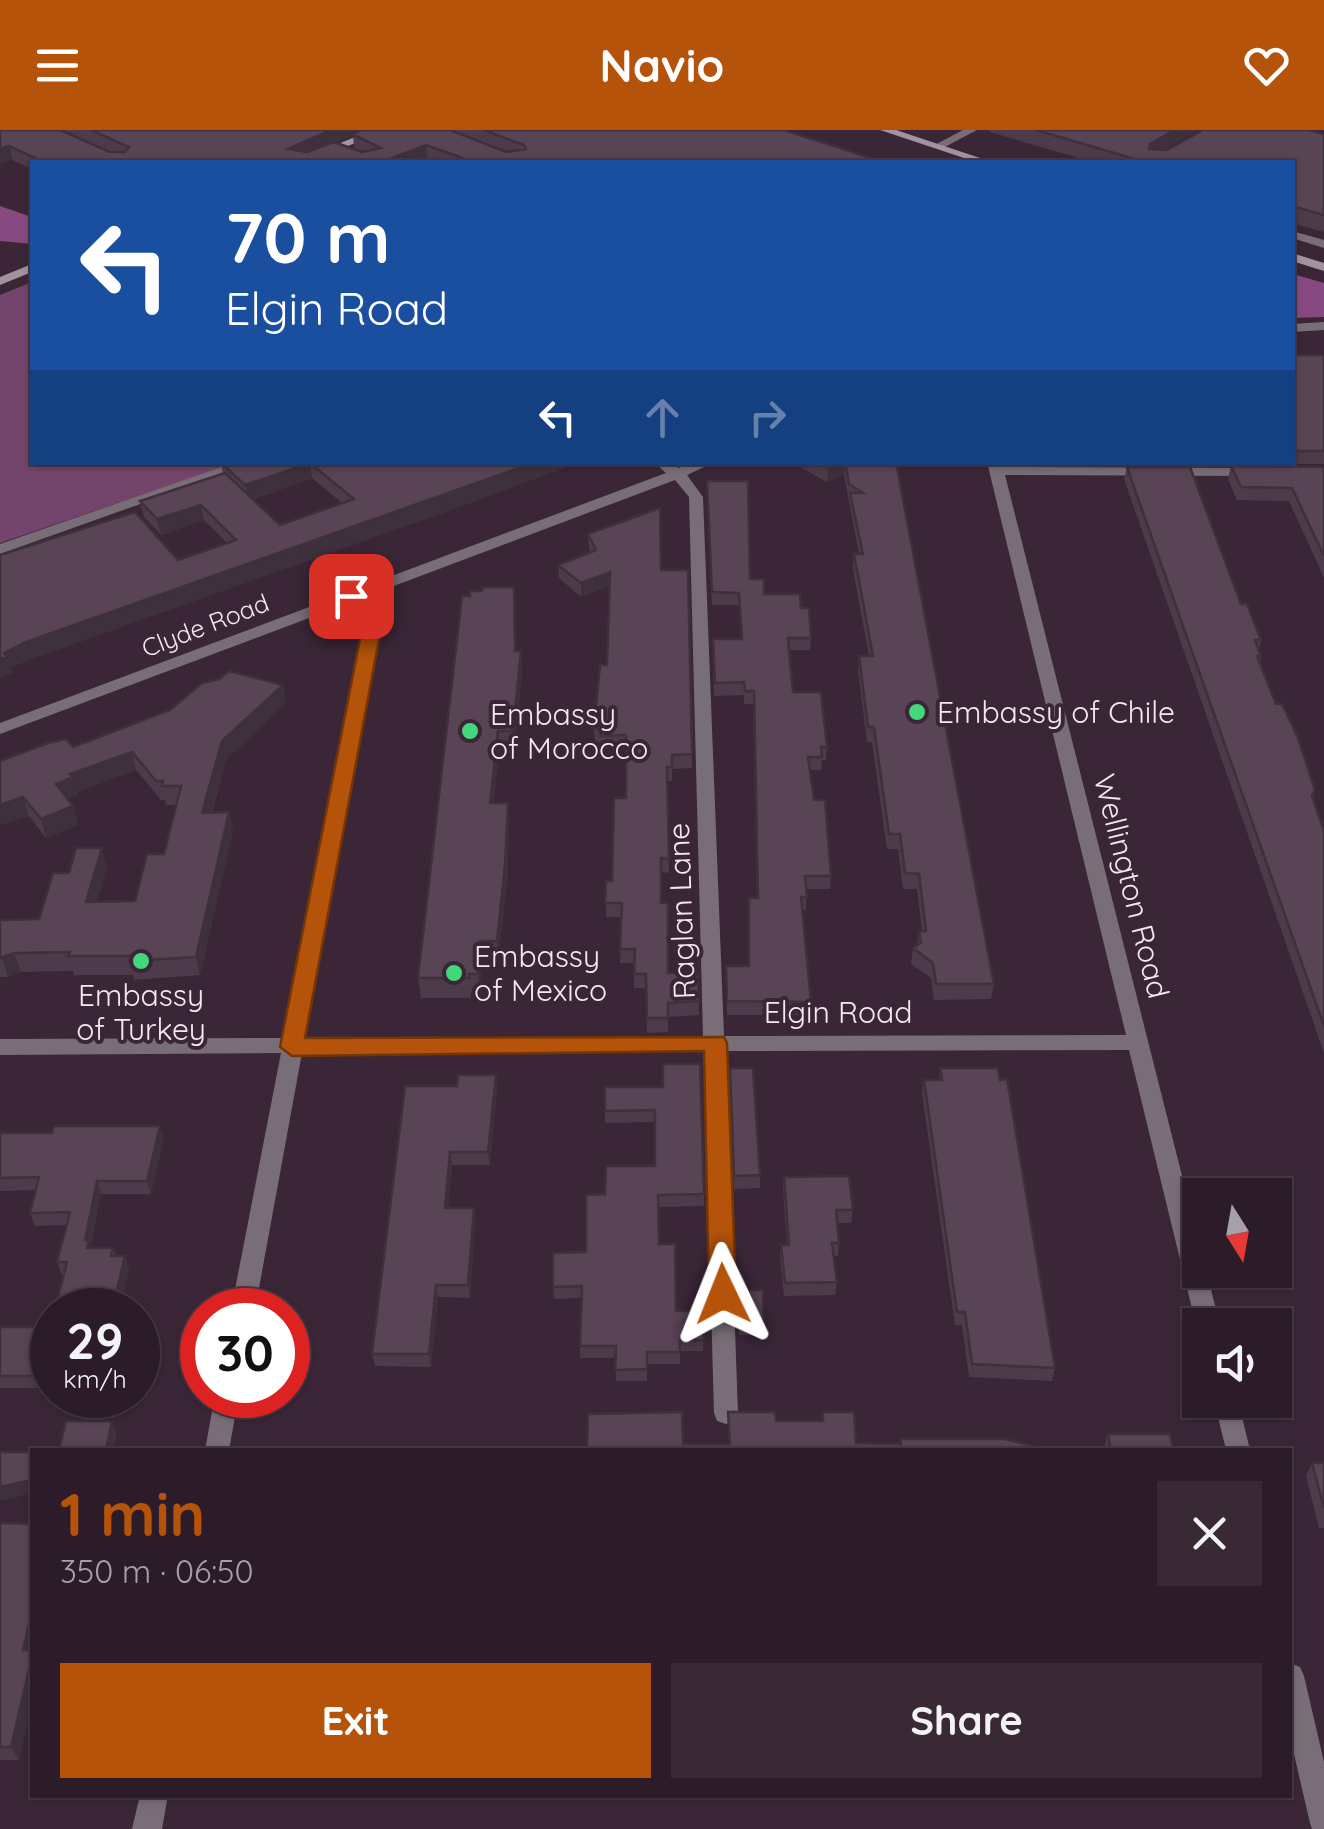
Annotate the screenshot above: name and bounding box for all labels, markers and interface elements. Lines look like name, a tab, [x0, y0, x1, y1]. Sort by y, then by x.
text: Navio	[600, 37, 724, 93]
icon: menu	[30, 38, 85, 93]
icon: heart	[1239, 38, 1294, 93]
text: 70 m	[225, 193, 391, 281]
icon: left	[60, 200, 190, 330]
text: Elgin Road	[225, 280, 448, 336]
icon: left	[530, 390, 585, 445]
icon: ahead	[635, 390, 690, 445]
icon: right	[740, 390, 795, 445]
pin	[309, 554, 394, 639]
icon: arrive	[324, 569, 379, 624]
street label: Clyde Road	[137, 587, 273, 663]
place label: Embassy of Chile	[937, 693, 1175, 731]
place label: Embassy of Morocco	[490, 695, 648, 767]
marker: Embassy of Chile	[906, 701, 928, 723]
marker: Embassy of Morocco	[459, 720, 481, 742]
street label: Wellington Road	[1086, 770, 1178, 1002]
street label: Raglan Lane	[659, 822, 703, 1000]
place label: Embassy of Mexico	[474, 937, 607, 1009]
marker: Embassy of Turkey	[130, 950, 152, 972]
marker: Embassy of Mexico	[443, 962, 465, 984]
place label: Embassy of Turkey	[76, 976, 206, 1048]
street label: Elgin Road	[764, 993, 912, 1031]
north arrow	[1182, 1178, 1292, 1288]
map controls	[1182, 1178, 1292, 1418]
position arrow	[671, 1242, 775, 1346]
speed limit sign: 30	[180, 1288, 310, 1418]
button: sound	[1182, 1308, 1292, 1418]
text: 29	[67, 1309, 123, 1372]
text: km/h	[63, 1363, 127, 1394]
text: 1 min	[60, 1476, 205, 1551]
button: close	[1157, 1481, 1262, 1586]
text: 350 m · 06:50	[60, 1551, 254, 1591]
button: Exit	[60, 1663, 651, 1778]
button: Share	[671, 1663, 1262, 1778]

